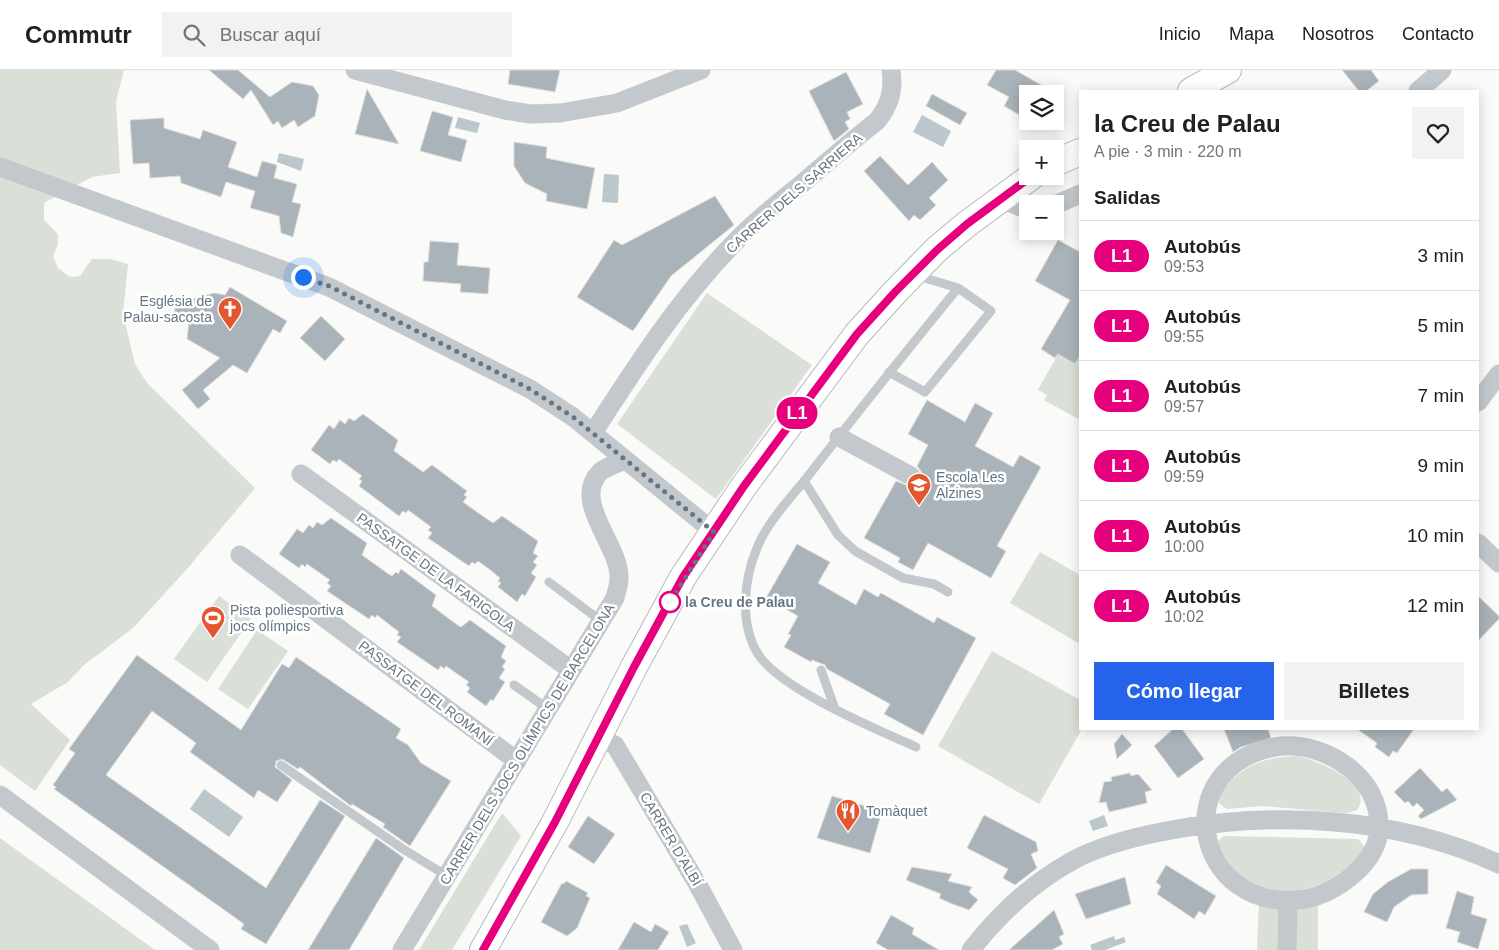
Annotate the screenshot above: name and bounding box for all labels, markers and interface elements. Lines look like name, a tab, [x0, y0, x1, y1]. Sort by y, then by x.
search box	[162, 12, 512, 57]
text: Commutr	[25, 21, 132, 48]
icon: search	[180, 21, 208, 49]
text: Buscar aquí	[220, 24, 321, 45]
text: Inicio	[1159, 24, 1201, 44]
text: Mapa	[1229, 24, 1274, 44]
text: Nosotros	[1302, 24, 1374, 44]
text: Contacto	[1402, 24, 1474, 44]
map controls	[1019, 85, 1064, 240]
button: layers	[1019, 85, 1064, 130]
button: heart	[1412, 107, 1464, 159]
text: la Creu de Palau	[1094, 110, 1281, 137]
street label: CARRER DELS SARRIERA	[723, 129, 866, 256]
button: +	[1019, 140, 1064, 185]
text: A pie · 3 min · 220 m	[1094, 143, 1242, 160]
text: Salidas	[1094, 187, 1161, 208]
button: −	[1019, 195, 1064, 240]
text: Autobús	[1164, 236, 1241, 257]
text: 3 min	[1418, 245, 1464, 266]
text: L1	[1111, 246, 1132, 266]
text: 09:53	[1164, 258, 1204, 275]
your location	[291, 265, 316, 290]
place label: Església de Palau-sacosta	[123, 293, 212, 325]
church icon: Església de Palau-sacosta	[217, 296, 243, 330]
text: Autobús	[1164, 306, 1241, 327]
text: 5 min	[1418, 315, 1464, 336]
text: L1	[1111, 316, 1132, 336]
text: 09:55	[1164, 328, 1204, 345]
text: Autobús	[1164, 376, 1241, 397]
text: 7 min	[1418, 385, 1464, 406]
text: L1	[1111, 386, 1132, 406]
line badge: L1	[774, 397, 820, 429]
text: 09:57	[1164, 398, 1204, 415]
text: L1	[786, 403, 808, 423]
text: Autobús	[1164, 446, 1241, 467]
text: 9 min	[1418, 455, 1464, 476]
text: L1	[1111, 456, 1132, 476]
text: 09:59	[1164, 468, 1204, 485]
place label: Escola Les Alzines	[936, 469, 1004, 501]
school or university icon: Escola Les Alzines	[906, 472, 932, 506]
street label: PASSATGE DE LA FARIGOLA	[354, 509, 518, 635]
text: Autobús	[1164, 516, 1241, 537]
text: 10 min	[1407, 525, 1464, 546]
text: L1	[1111, 526, 1132, 546]
text: 10:00	[1164, 538, 1204, 555]
text: Autobús	[1164, 586, 1241, 607]
marker: la Creu de Palau	[659, 591, 681, 613]
place label: la Creu de Palau	[685, 594, 794, 610]
text: 12 min	[1407, 595, 1464, 616]
text: L1	[1111, 596, 1132, 616]
street label: CARRER DELS JOCS OLÍMPICS DE BARCELONA	[436, 600, 618, 887]
place label: Pista poliesportiva jocs olímpics	[229, 602, 344, 634]
sports icon: Pista poliesportiva jocs olímpics	[200, 605, 226, 639]
text: 10:02	[1164, 608, 1204, 625]
street label: PASSATGE DEL ROMANÍ	[356, 637, 496, 749]
button: Cómo llegar	[1094, 662, 1274, 720]
button: Billetes	[1284, 662, 1464, 720]
street label: CARRER D'ALBÍ	[637, 789, 705, 889]
restaurant icon: Tomàquet	[835, 798, 861, 832]
place label: Tomàquet	[866, 803, 928, 819]

